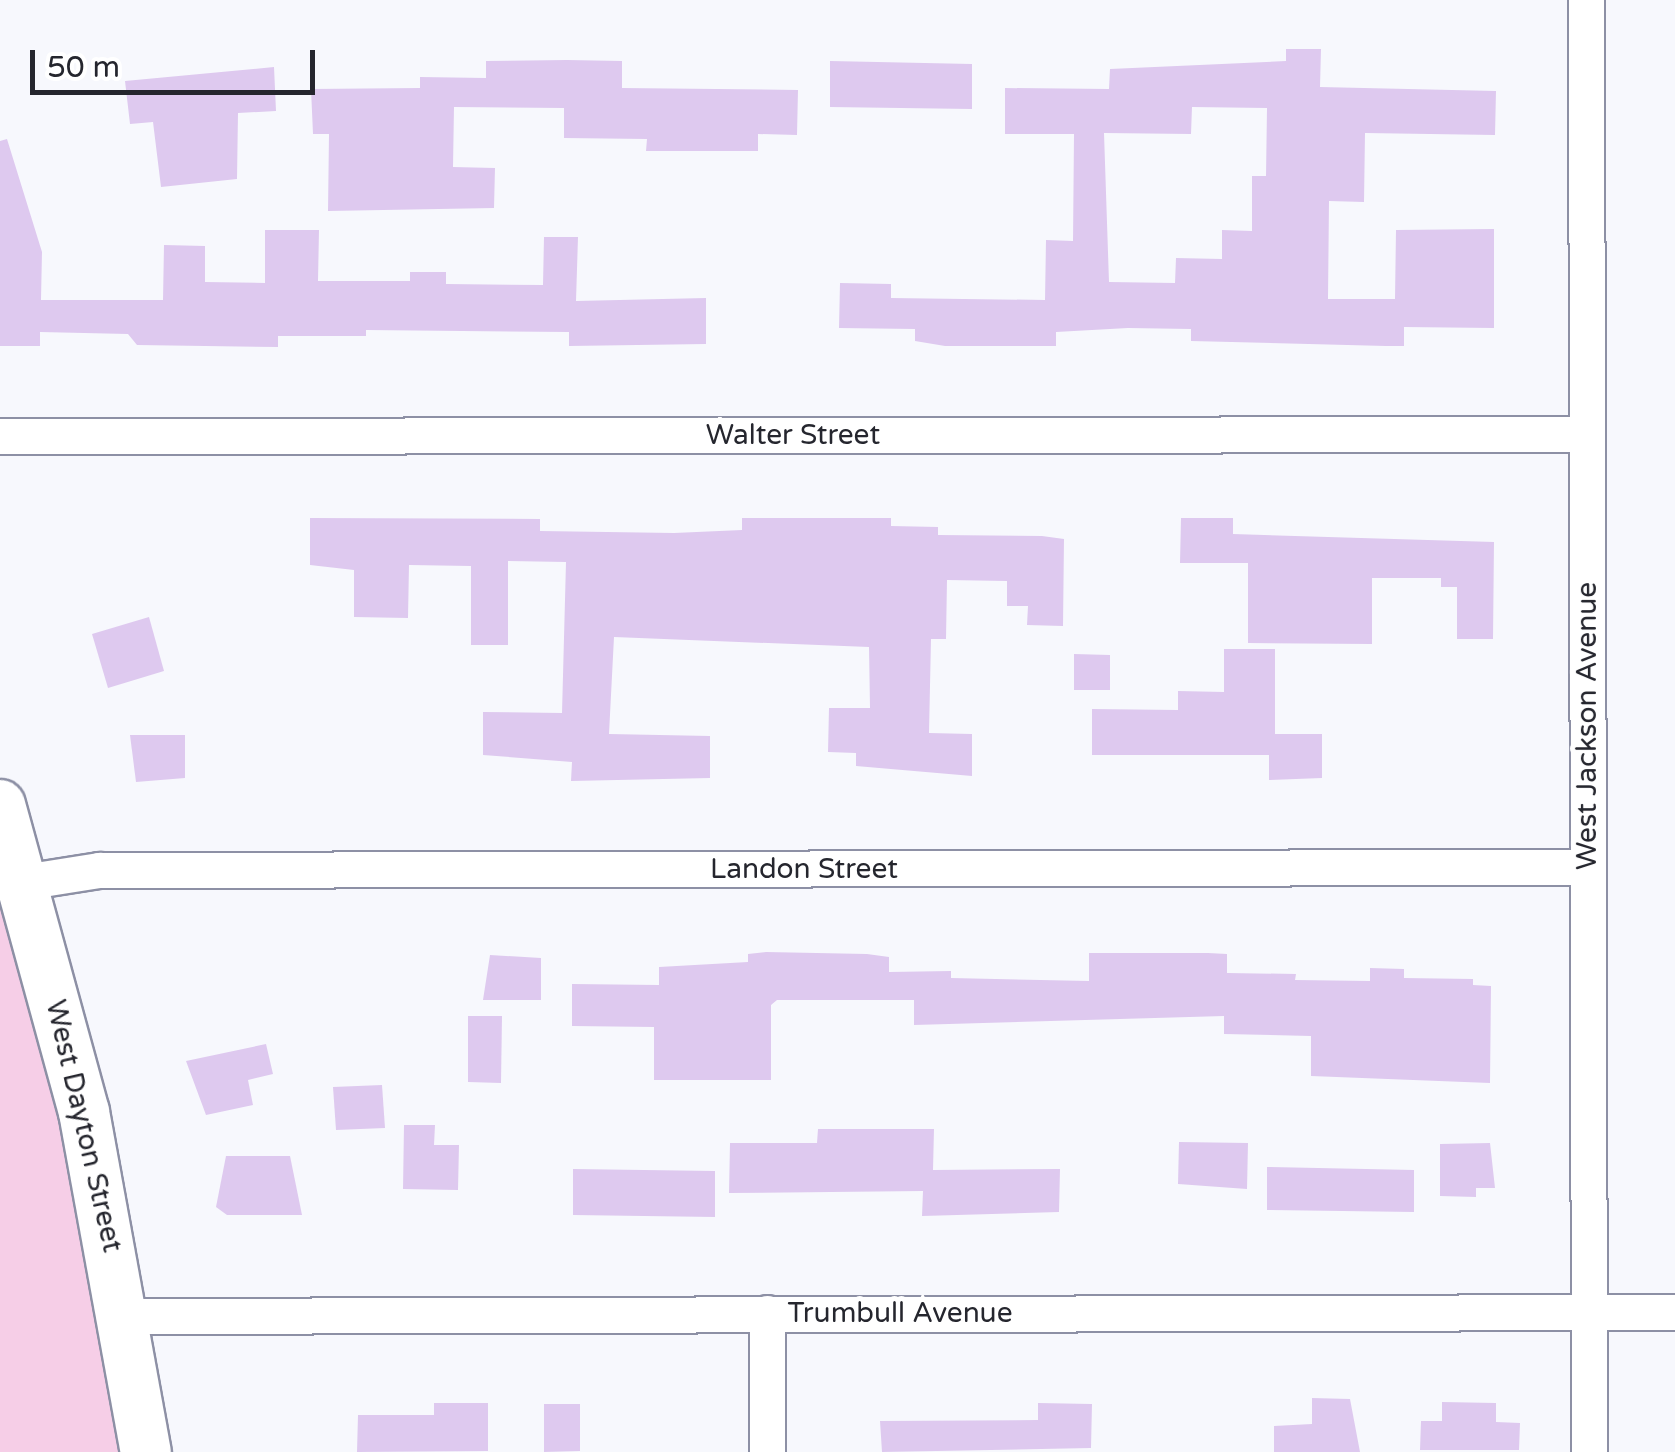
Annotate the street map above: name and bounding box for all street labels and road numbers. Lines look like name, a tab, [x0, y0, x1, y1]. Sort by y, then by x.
street label: Walter Street	[706, 418, 880, 452]
street label: West Jackson Avenue	[1570, 582, 1604, 870]
street label: Landon Street	[710, 852, 898, 886]
street label: West Dayton Street	[39, 997, 129, 1255]
street label: Trumbull Avenue	[787, 1296, 1013, 1330]

